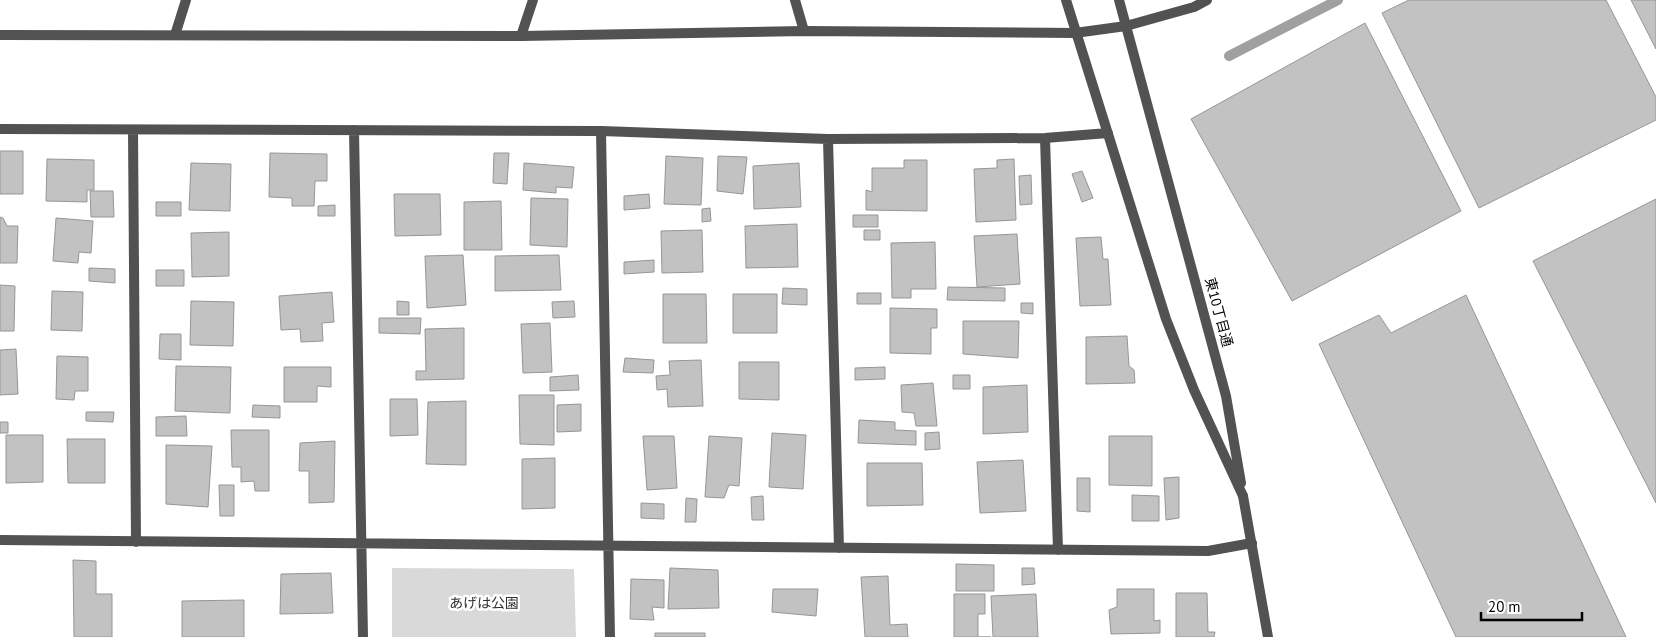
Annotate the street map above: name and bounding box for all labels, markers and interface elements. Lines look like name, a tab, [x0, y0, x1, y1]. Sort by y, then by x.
street label: 東10丁目通	[1201, 275, 1237, 349]
scale bar	[1481, 590, 1582, 622]
park label: あげは公園	[449, 594, 519, 612]
text: 20 m	[1488, 597, 1521, 616]

